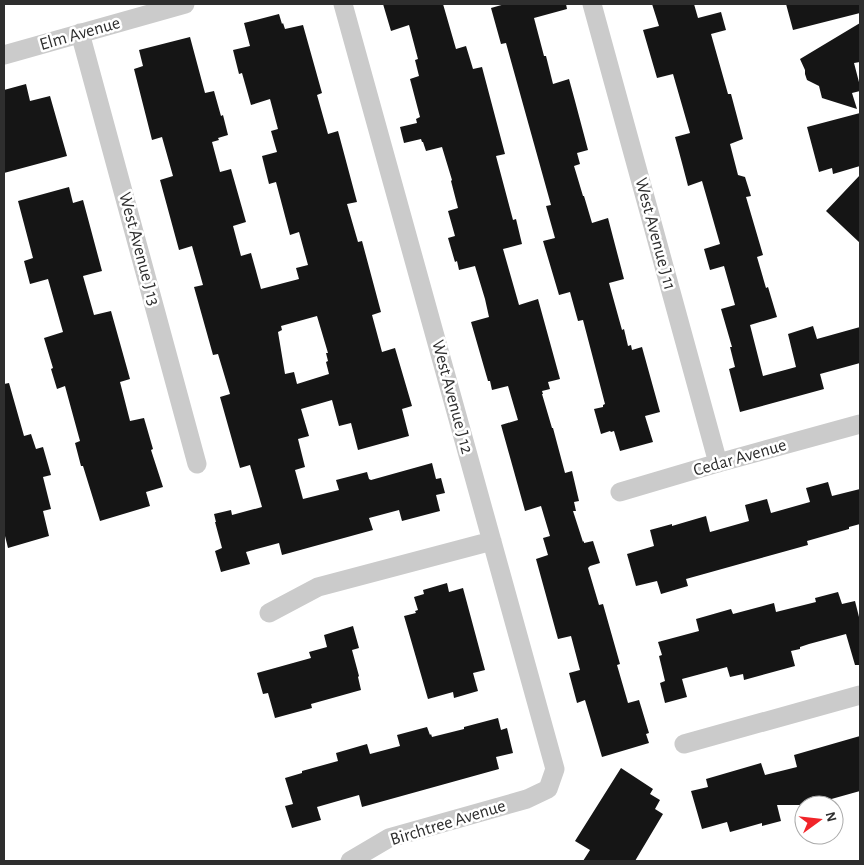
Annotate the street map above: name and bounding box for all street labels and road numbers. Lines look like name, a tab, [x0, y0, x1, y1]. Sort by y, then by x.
street label: Elm Avenue	[38, 14, 122, 54]
street label: West Avenue J 11	[631, 176, 679, 292]
street label: West Avenue J 13	[115, 190, 163, 308]
street label: West Avenue J 12	[428, 338, 476, 456]
street label: Cedar Avenue	[691, 436, 789, 480]
street label: Birchtree Avenue	[388, 797, 508, 849]

